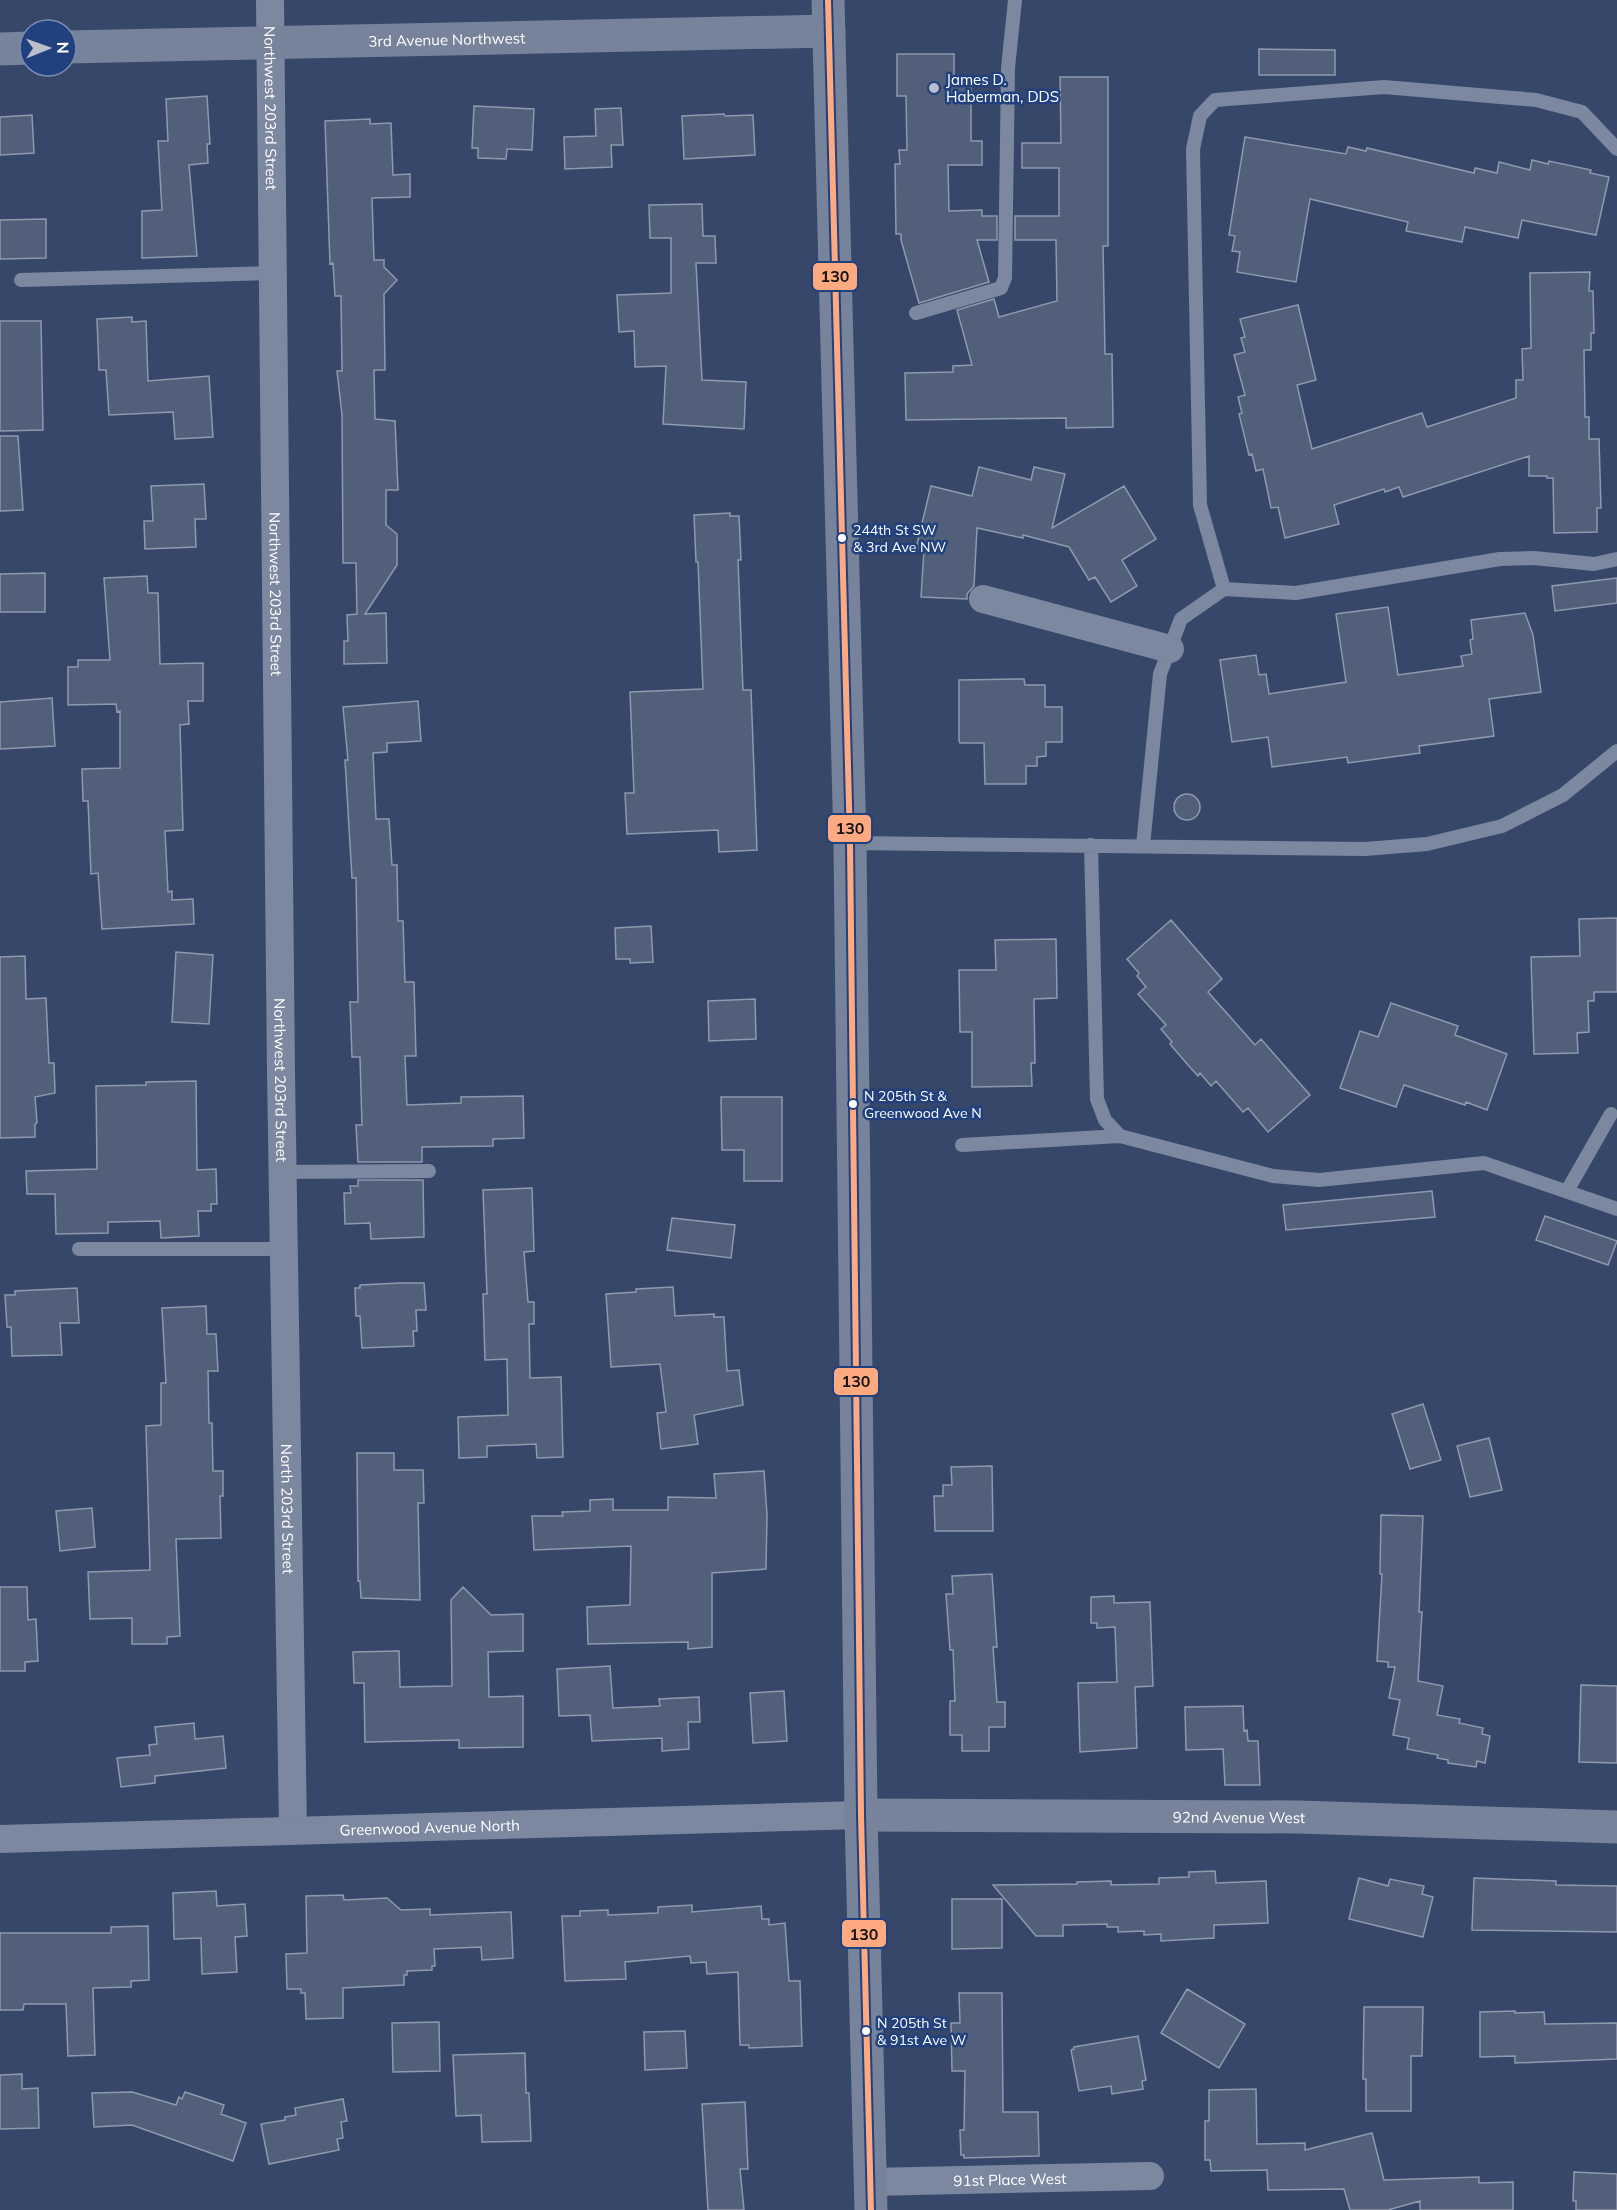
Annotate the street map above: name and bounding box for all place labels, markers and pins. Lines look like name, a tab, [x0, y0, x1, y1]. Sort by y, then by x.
place label: James D. Haberman, DDS	[946, 70, 1059, 106]
marker: James D. Haberman, DDS	[927, 81, 941, 95]
place label: 244th St SW & 3rd Ave NW	[853, 521, 946, 556]
marker: 244th St SW & 3rd Ave NW	[836, 532, 848, 544]
place label: N 205th St & Greenwood Ave N	[864, 1087, 982, 1122]
marker: N 205th St & Greenwood Ave N	[847, 1098, 859, 1110]
place label: N 205th St & 91st Ave W	[877, 2014, 967, 2049]
marker: N 205th St & 91st Ave W	[860, 2025, 872, 2037]

